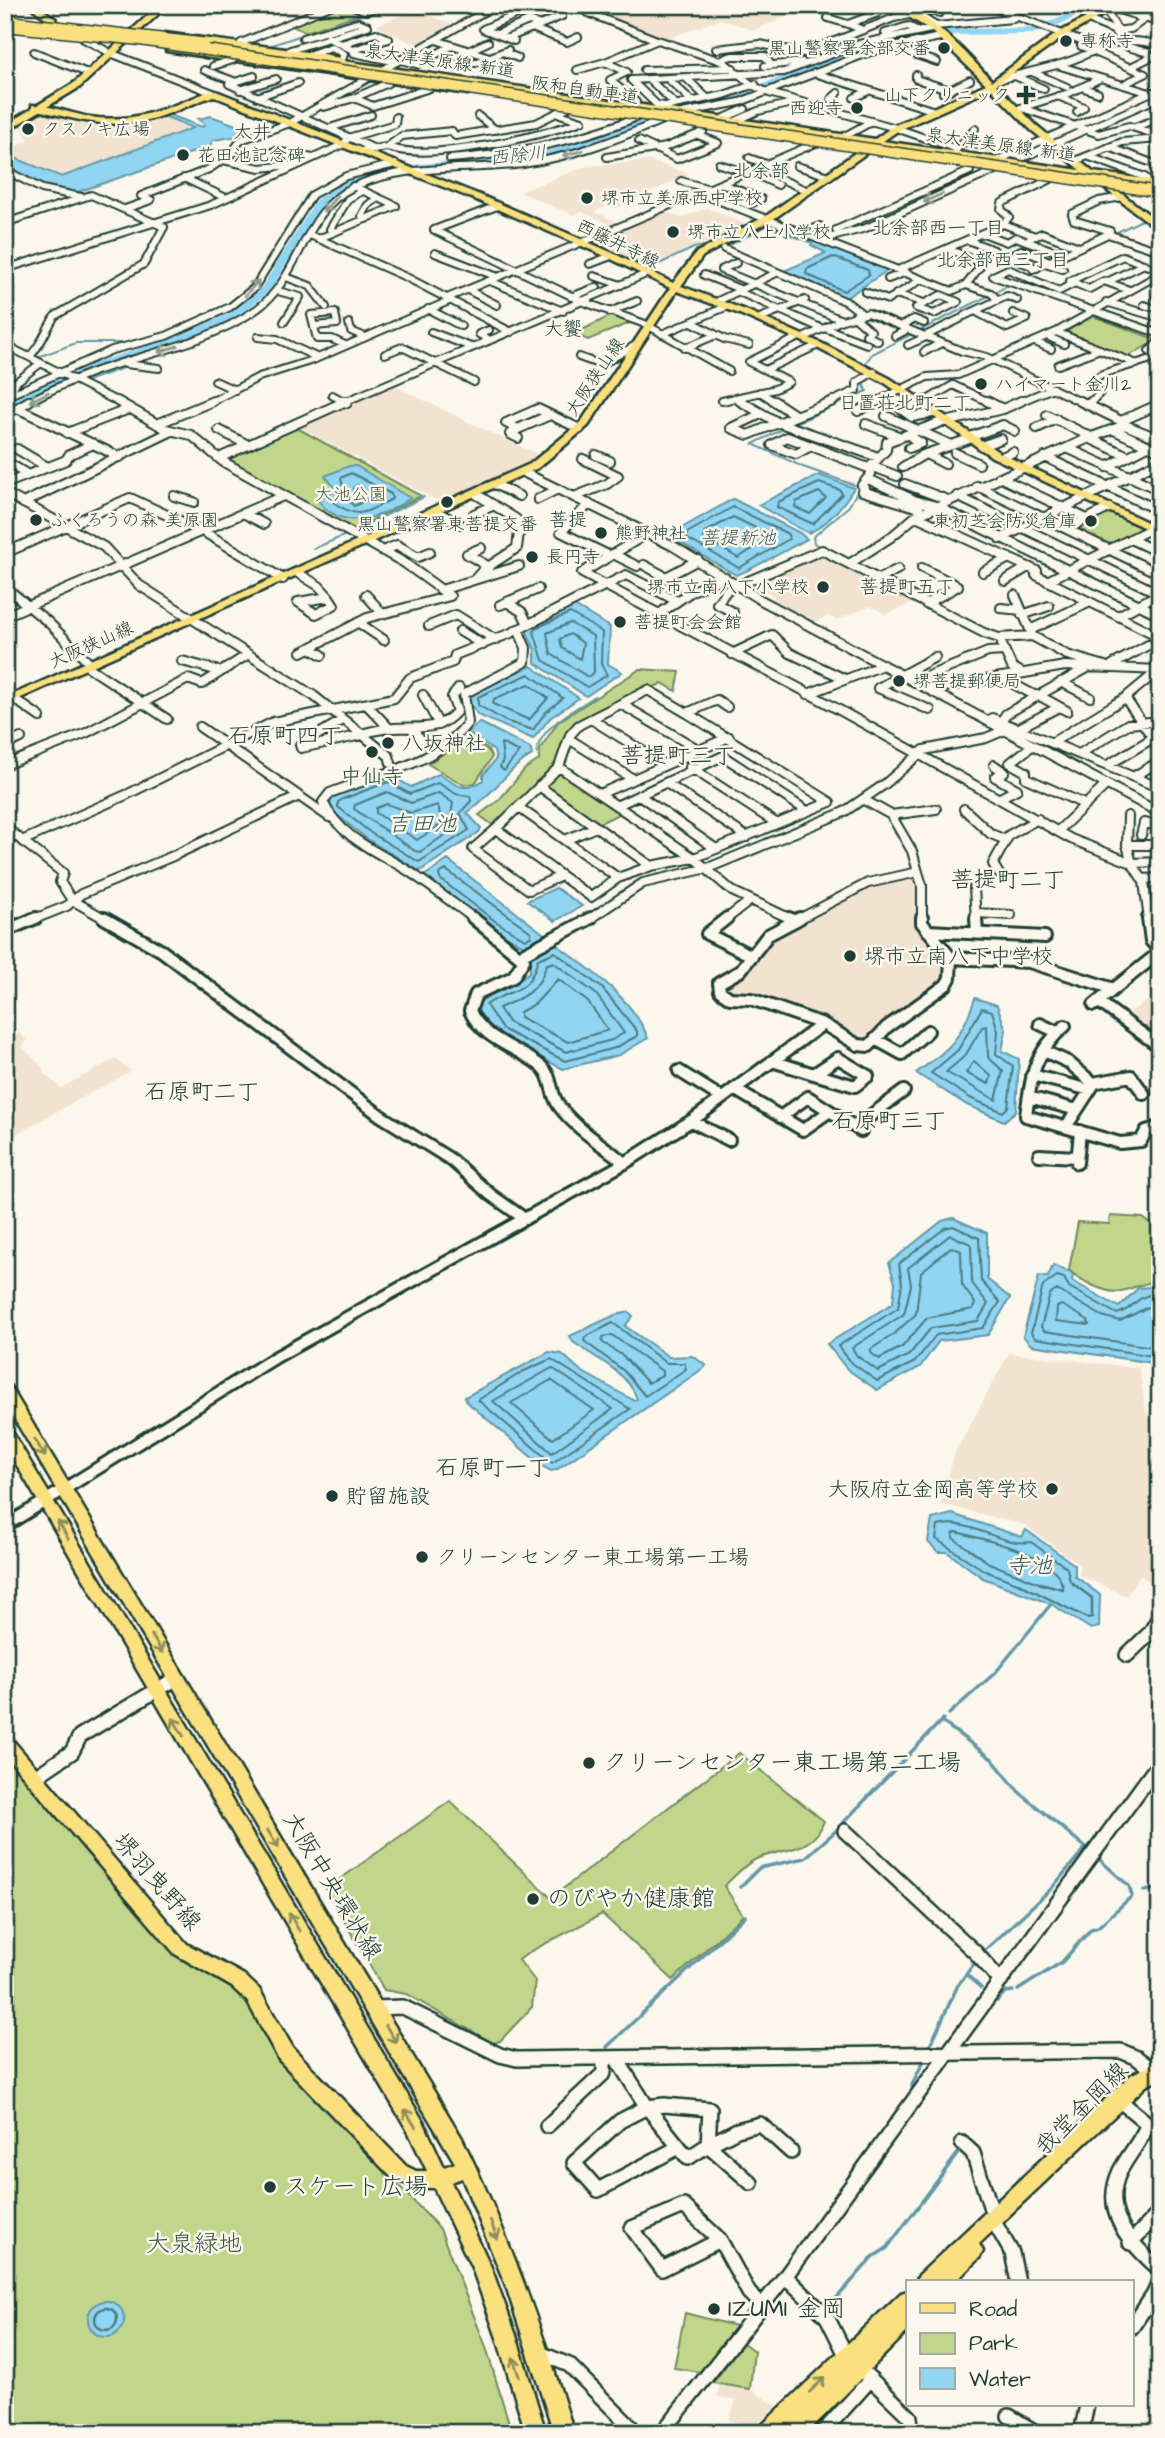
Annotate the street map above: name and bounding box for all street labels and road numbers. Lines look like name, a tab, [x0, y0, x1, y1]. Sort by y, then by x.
street label: 泉大津美原線 新道	[363, 38, 517, 84]
street label: 阪和自動車道	[530, 70, 640, 110]
street label: 泉大津美原線 新道	[924, 122, 1078, 168]
street label: 西藤井寺線	[572, 213, 664, 275]
street label: 大阪狭山線	[559, 333, 631, 421]
street label: 大阪狭山線	[45, 615, 137, 675]
street label: 大阪中央環状線	[274, 1805, 390, 1967]
street label: 堺羽曳野線	[105, 1826, 209, 1938]
street label: 我堂金岡線	[1028, 2055, 1136, 2163]

